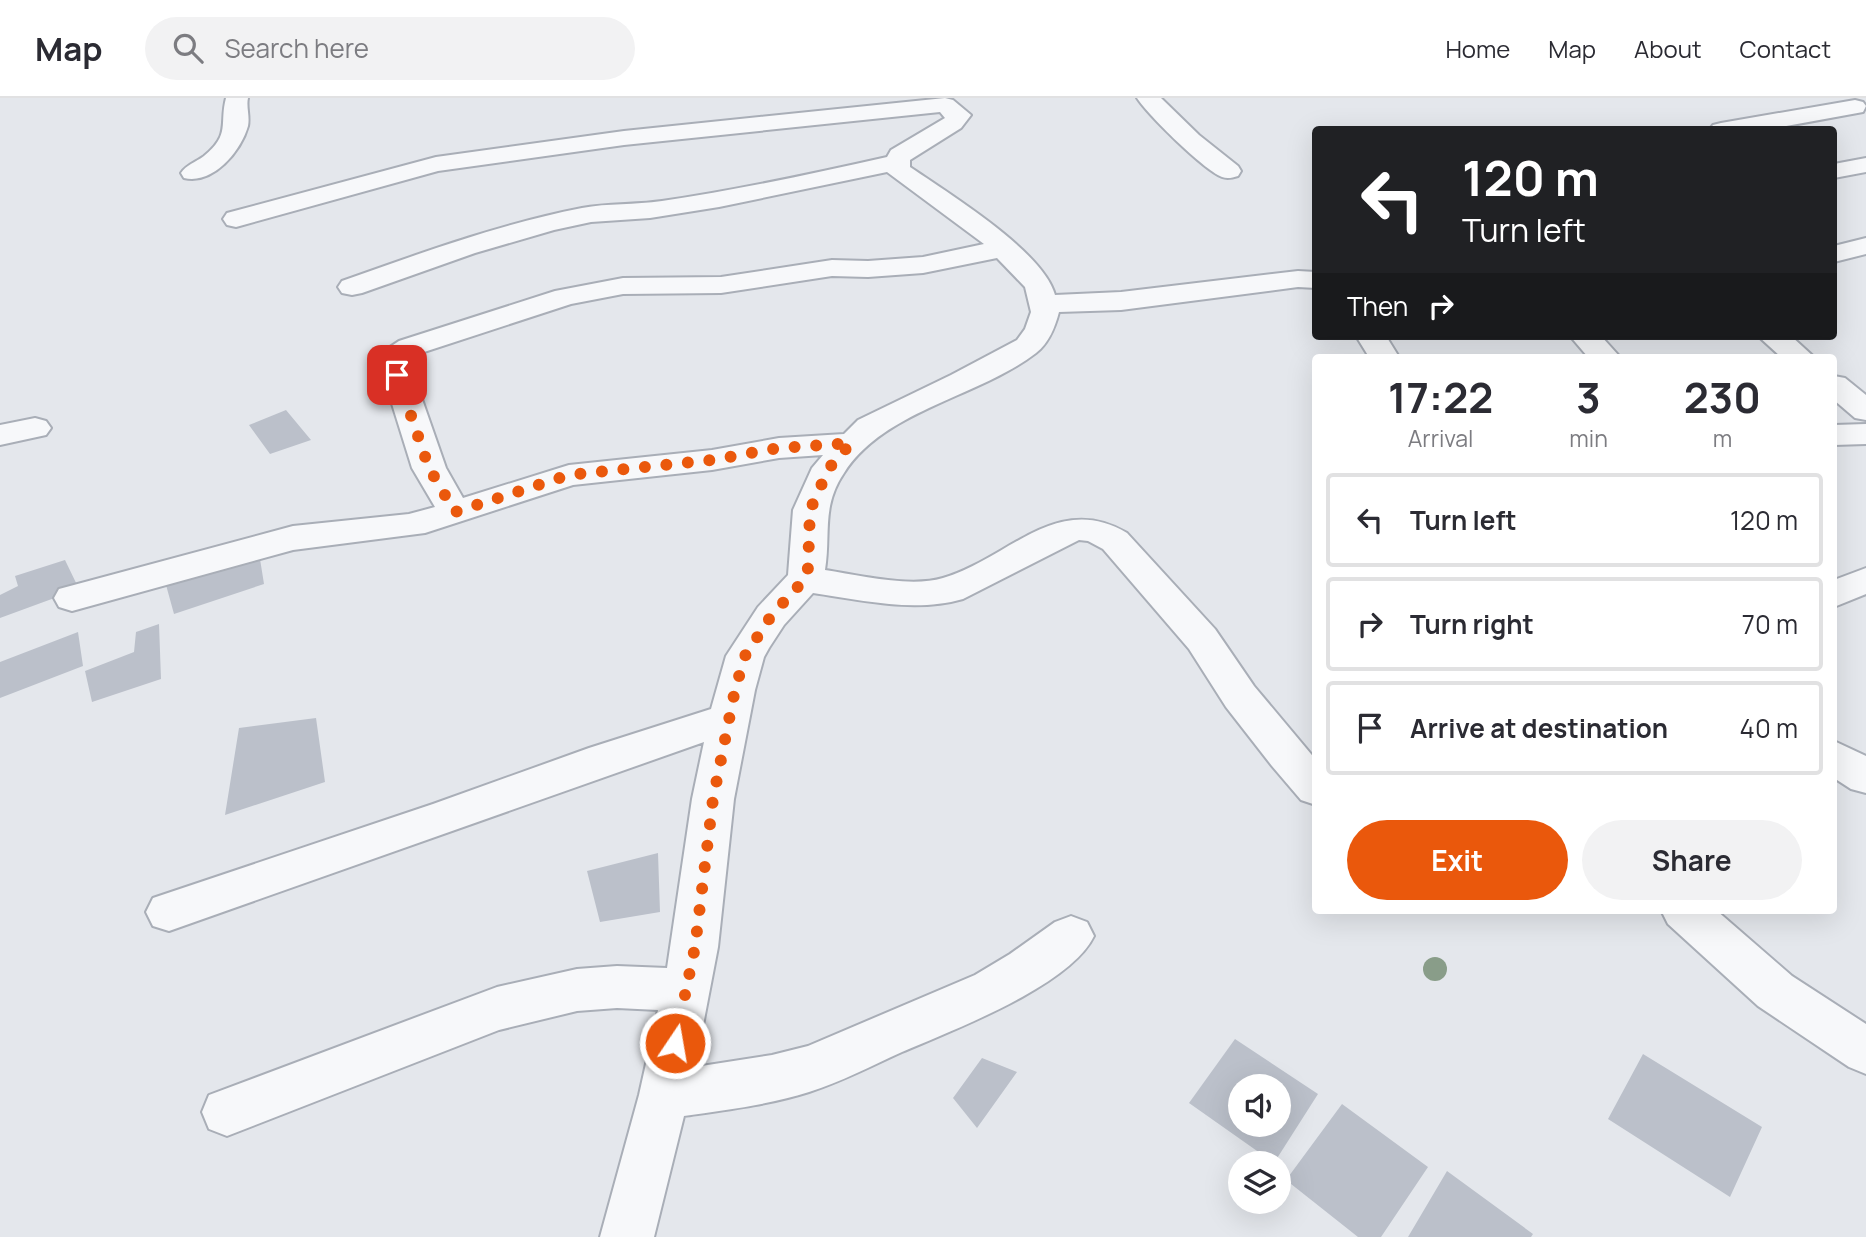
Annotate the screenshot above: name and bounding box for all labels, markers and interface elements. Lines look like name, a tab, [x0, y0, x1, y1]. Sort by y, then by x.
search box	[145, 17, 635, 80]
text: Map	[35, 26, 103, 71]
icon: search	[169, 29, 207, 67]
text: Search here	[225, 30, 369, 66]
text: Home	[1445, 32, 1510, 65]
text: Map	[1548, 32, 1596, 65]
text: About	[1634, 32, 1702, 65]
text: Contact	[1740, 32, 1831, 65]
text: 120 m	[1462, 144, 1599, 211]
icon: left	[1347, 154, 1438, 245]
text: Turn left	[1462, 208, 1586, 252]
icon: right	[1422, 287, 1460, 325]
text: Then	[1347, 288, 1408, 324]
pin	[367, 345, 427, 405]
icon: arrive	[378, 356, 416, 394]
text: 17:22	[1388, 368, 1493, 426]
text: 3	[1576, 368, 1601, 426]
text: 230	[1684, 368, 1761, 426]
text: Arrival	[1408, 422, 1473, 454]
text: min	[1569, 422, 1608, 454]
text: m	[1713, 422, 1732, 454]
icon: left	[1351, 501, 1389, 539]
text: Turn left	[1410, 502, 1517, 538]
text: 120 m	[1730, 502, 1798, 538]
icon: right	[1351, 605, 1389, 643]
text: Turn right	[1410, 606, 1534, 642]
text: 70 m	[1742, 606, 1798, 642]
icon: arrive	[1351, 709, 1389, 747]
text: Arrive at destination	[1410, 710, 1668, 746]
text: 40 m	[1740, 710, 1798, 746]
button: Exit	[1347, 820, 1568, 900]
button: Share	[1582, 820, 1802, 900]
position arrow	[638, 1006, 712, 1080]
map controls	[1228, 1074, 1291, 1214]
button: sound	[1228, 1074, 1291, 1137]
button: layers	[1228, 1151, 1291, 1214]

